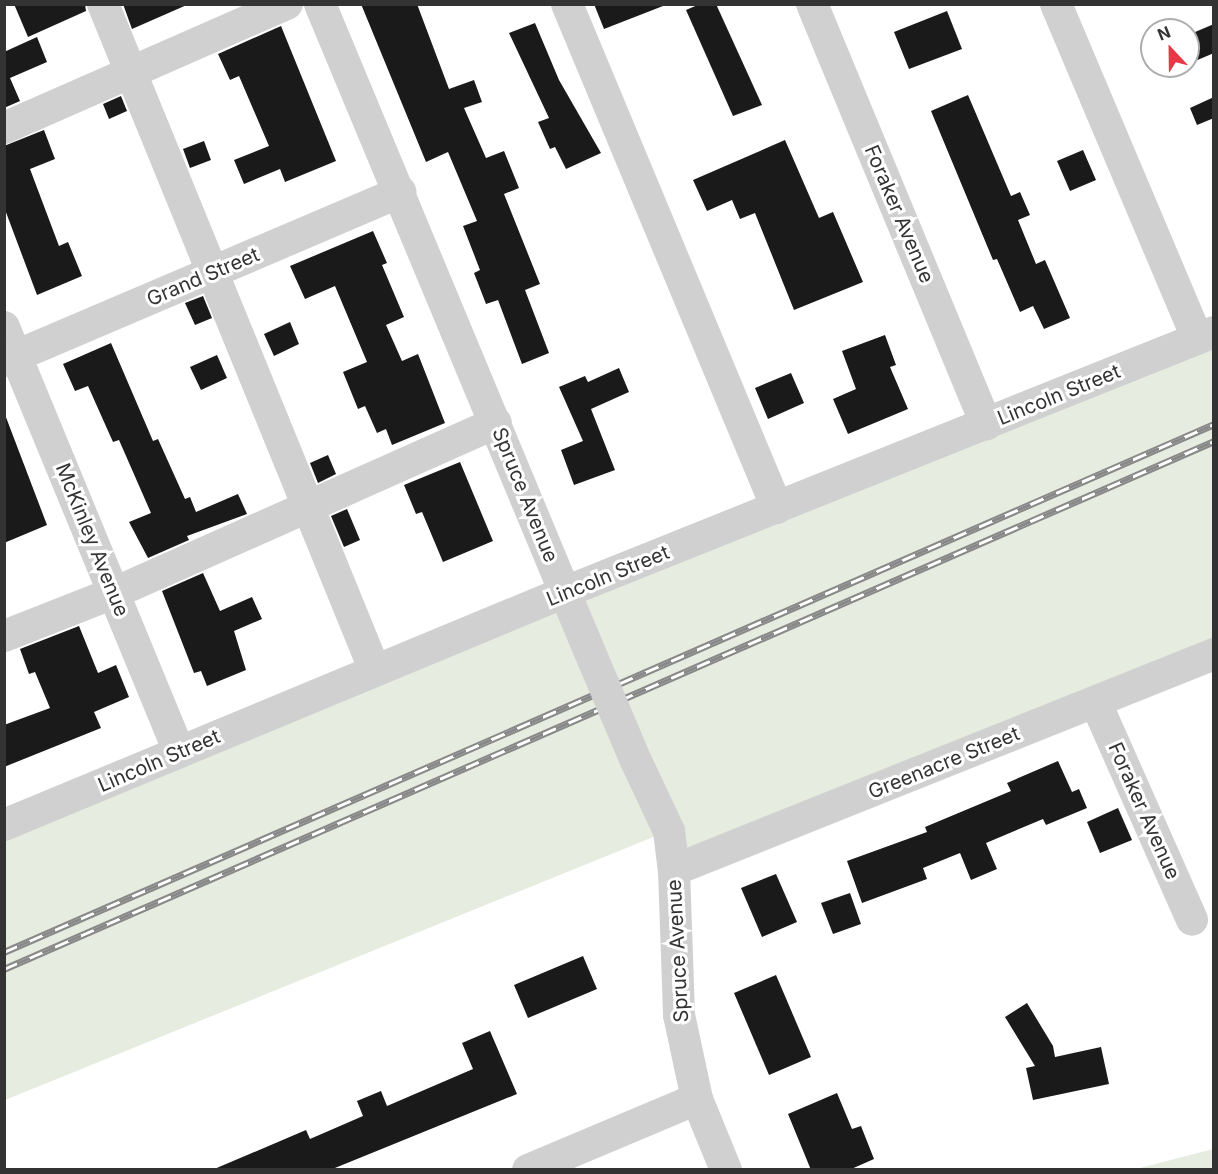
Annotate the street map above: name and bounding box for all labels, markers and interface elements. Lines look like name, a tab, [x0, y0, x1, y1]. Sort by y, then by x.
north arrow	[1140, 18, 1200, 78]
text: N	[1155, 22, 1173, 45]
street label: Foraker Avenue	[859, 141, 939, 287]
street label: Grand Street	[143, 243, 263, 311]
street label: Lincoln Street	[994, 360, 1124, 430]
street label: Spruce Avenue	[487, 424, 563, 566]
street label: McKinley Avenue	[50, 460, 134, 620]
street label: Lincoln Street	[543, 541, 673, 611]
street label: Greenacre Street	[865, 722, 1023, 804]
street label: Lincoln Street	[94, 725, 224, 797]
street label: Foraker Avenue	[1103, 739, 1185, 883]
street label: Spruce Avenue	[662, 879, 694, 1023]

